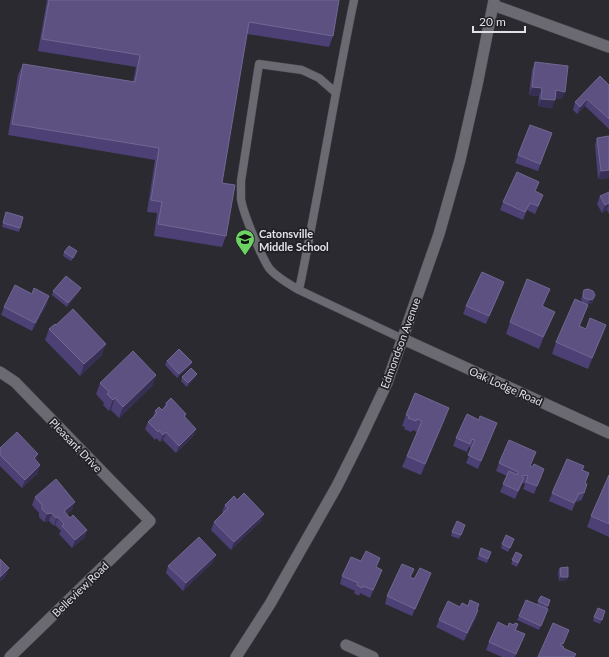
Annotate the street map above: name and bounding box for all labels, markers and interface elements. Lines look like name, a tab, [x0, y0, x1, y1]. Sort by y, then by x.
scale bar	[473, 8, 525, 34]
text: 20 m	[479, 14, 506, 29]
place label: Catonsville Middle School	[259, 227, 329, 253]
school or university icon: Catonsville Middle School	[234, 228, 256, 256]
street label: Edmondson Avenue	[377, 296, 423, 390]
street label: Oak Lodge Road	[467, 364, 545, 408]
street label: Pleasant Drive	[47, 415, 105, 475]
street label: Belleview Road	[49, 559, 111, 619]

